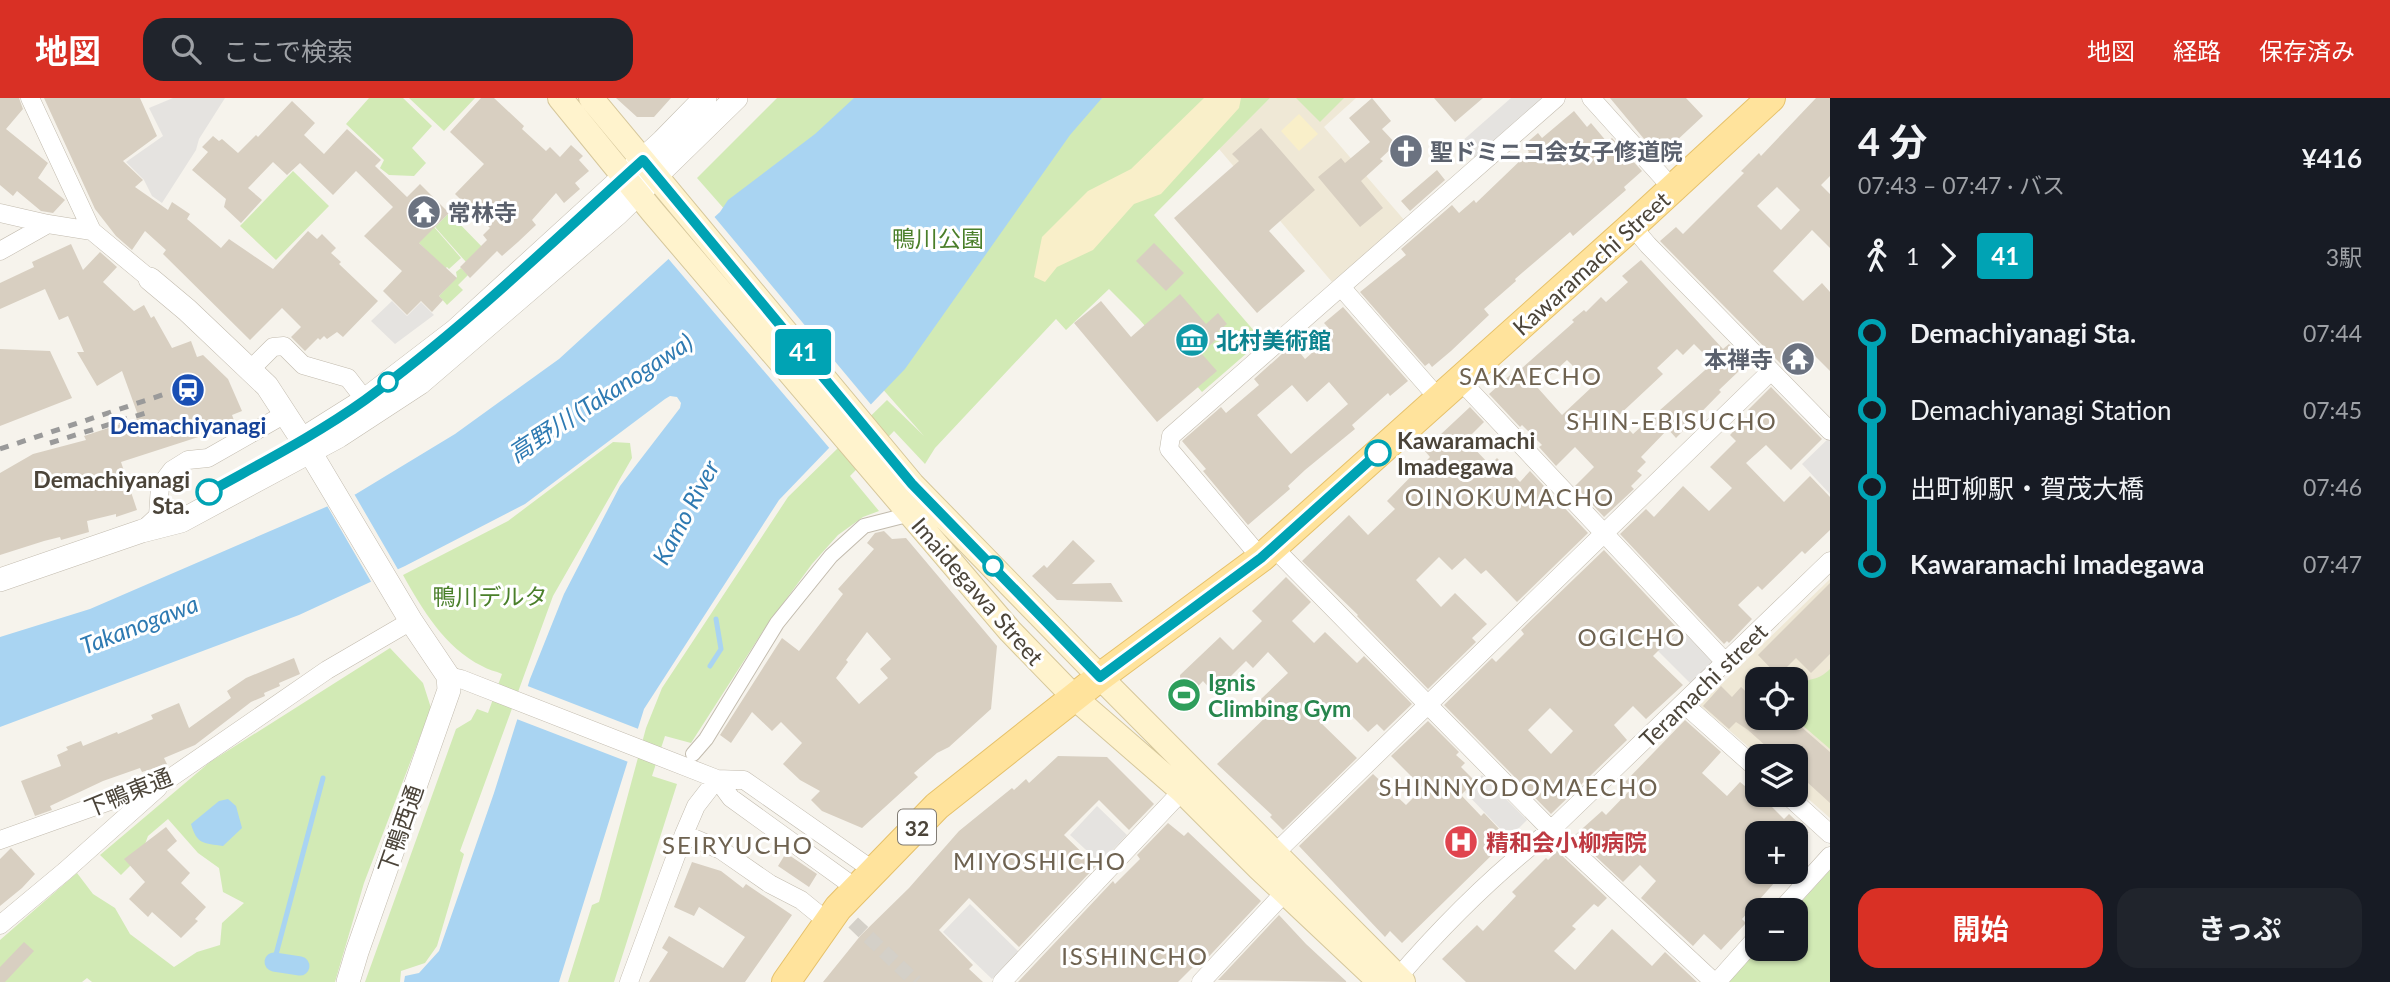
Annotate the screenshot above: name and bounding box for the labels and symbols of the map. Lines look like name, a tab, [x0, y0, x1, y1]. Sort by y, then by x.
church icon: 聖ドミニコ会女子修道院	[1387, 132, 1425, 170]
place label: 聖ドミニコ会女子修道院	[1430, 137, 1683, 165]
street label: Kawaramachi Street	[1507, 185, 1676, 341]
temple icon: 常林寺	[405, 193, 443, 231]
place label: 常林寺	[448, 198, 517, 226]
park label: 鴨川公園	[892, 224, 984, 252]
museum icon: 北村美術館	[1173, 321, 1211, 359]
place label: 北村美術館	[1216, 326, 1331, 354]
water label: 高野川 (Takanogawa)	[502, 327, 698, 467]
line badge: 41	[772, 329, 834, 375]
temple icon: 本禅寺	[1779, 340, 1817, 378]
place label: 本禅寺	[1704, 345, 1773, 373]
district label: SAKAECHO	[1459, 361, 1603, 390]
station icon: Demachiyanagi	[169, 371, 207, 409]
unlabelled marker	[378, 372, 398, 392]
district label: SHIN-EBISUCHO	[1566, 406, 1778, 435]
place label: Demachiyanagi	[110, 411, 266, 439]
place label: Kawaramachi Imadegawa	[1397, 426, 1535, 480]
marker: Kawaramachi Imadegawa	[1365, 440, 1391, 466]
water label: Kamo River	[646, 454, 725, 569]
place label: Demachiyanagi Sta.	[33, 465, 190, 519]
marker: Demachiyanagi Sta.	[196, 479, 222, 505]
district label: OINOKUMACHO	[1405, 482, 1615, 511]
street label: Imaidegawa Street	[906, 512, 1050, 671]
unlabelled marker	[983, 556, 1003, 576]
park label: 鴨川デルタ	[433, 582, 548, 610]
water label: Takanogawa	[76, 588, 202, 660]
street label: Teramachi street	[1633, 617, 1773, 753]
district label: OGICHO	[1577, 622, 1687, 651]
place label: Ignis Climbing Gym	[1208, 668, 1351, 722]
sports icon: Ignis Climbing Gym	[1165, 676, 1203, 714]
street label: 下鴨東通	[80, 762, 176, 822]
district label: SHINNYODOMAECHO	[1378, 772, 1660, 801]
street label: 下鴨西通	[372, 781, 428, 877]
road number: 32	[898, 810, 936, 844]
hospital icon: 精和会小柳病院	[1442, 823, 1480, 861]
place label: 精和会小柳病院	[1486, 828, 1647, 856]
district label: SEIRYUCHO	[662, 830, 814, 859]
district label: MIYOSHICHO	[953, 846, 1127, 875]
district label: ISSHINCHO	[1061, 941, 1209, 970]

